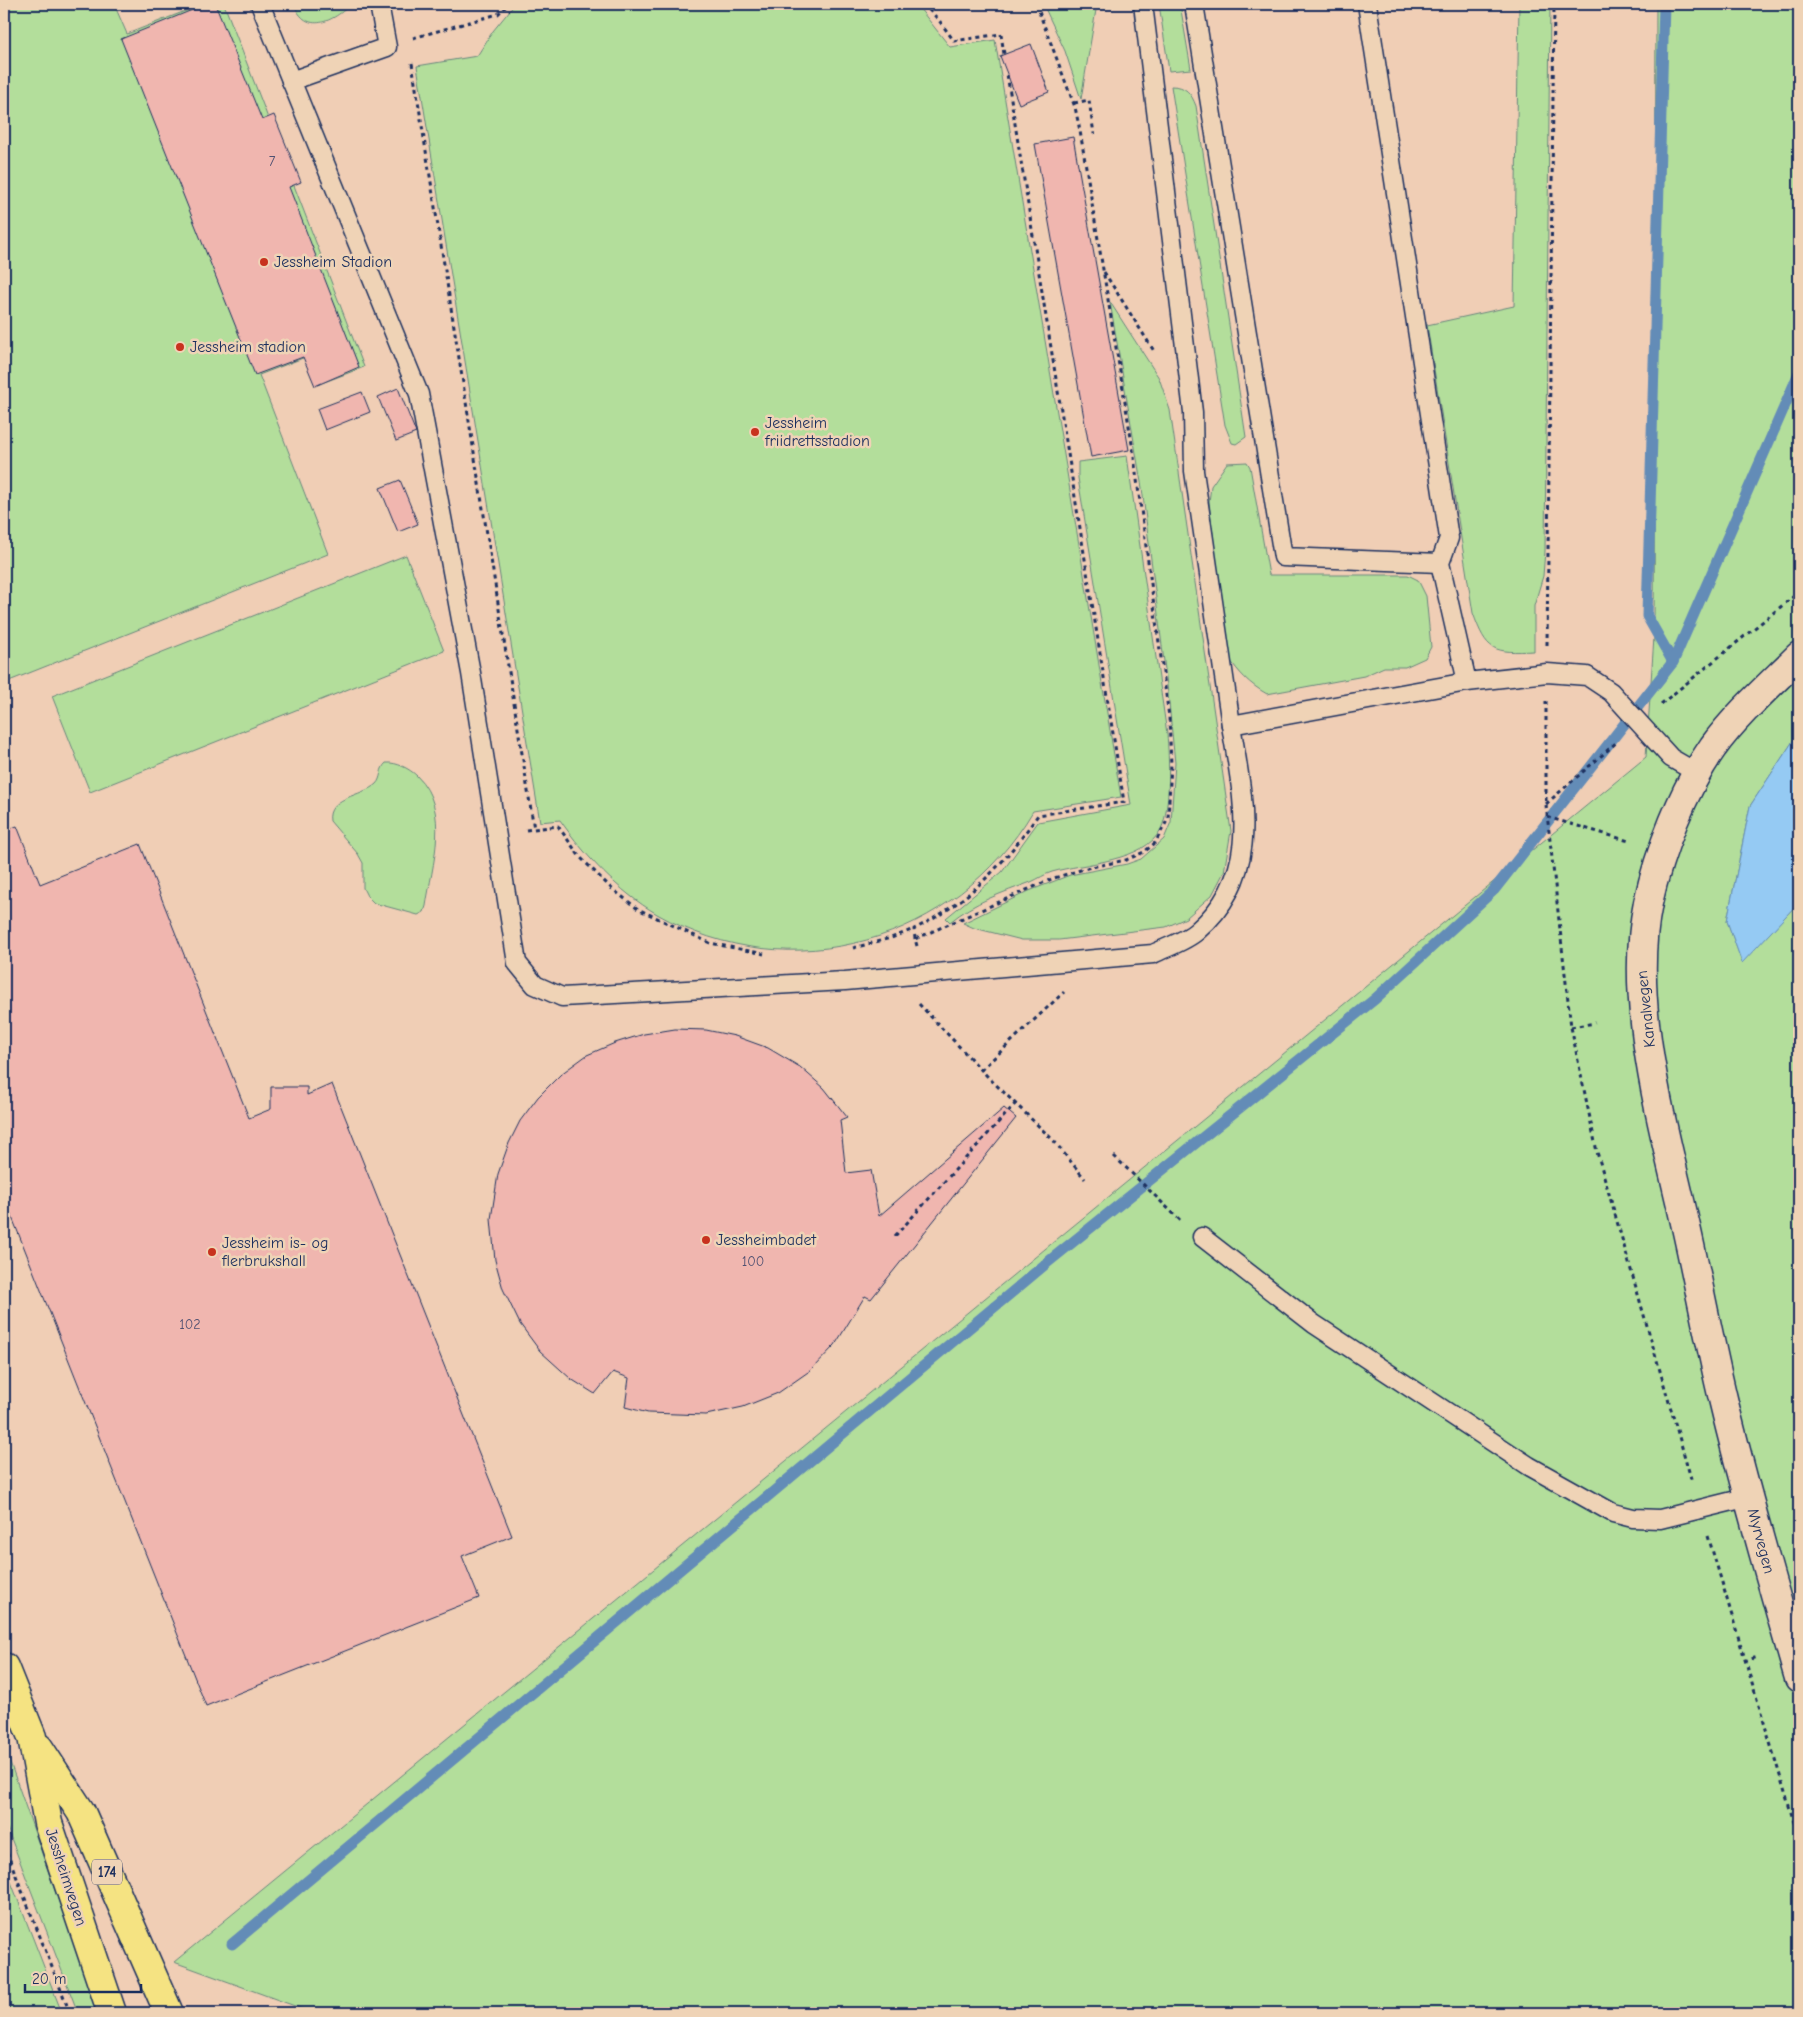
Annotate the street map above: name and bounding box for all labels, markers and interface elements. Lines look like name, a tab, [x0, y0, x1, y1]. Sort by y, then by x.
house number: 7	[269, 153, 276, 170]
place label: Jessheim Stadion	[274, 253, 392, 271]
marker: Jessheim Stadion	[258, 256, 270, 268]
place label: Jessheim stadion	[190, 338, 306, 356]
marker: Jessheim stadion	[174, 341, 186, 353]
place label: Jessheim friidrettsstadion	[764, 414, 870, 450]
marker: Jessheim friidrettsstadion	[749, 426, 761, 438]
street label: Kanalvegen	[1633, 969, 1659, 1049]
place label: Jessheimbadet	[716, 1231, 816, 1249]
place label: Jessheim is- og flerbrukshall	[221, 1234, 328, 1270]
marker: Jessheimbadet	[700, 1234, 712, 1246]
marker: Jessheim is- og flerbrukshall	[206, 1246, 218, 1258]
house number: 100	[742, 1253, 764, 1270]
house number: 102	[179, 1316, 201, 1333]
street label: Myrvegen	[1744, 1506, 1778, 1576]
street label: Jessheimvegen	[42, 1826, 90, 1928]
road number: 174	[92, 1860, 122, 1884]
scale bar	[25, 1962, 141, 1994]
text: 20 m	[32, 1970, 66, 1988]

